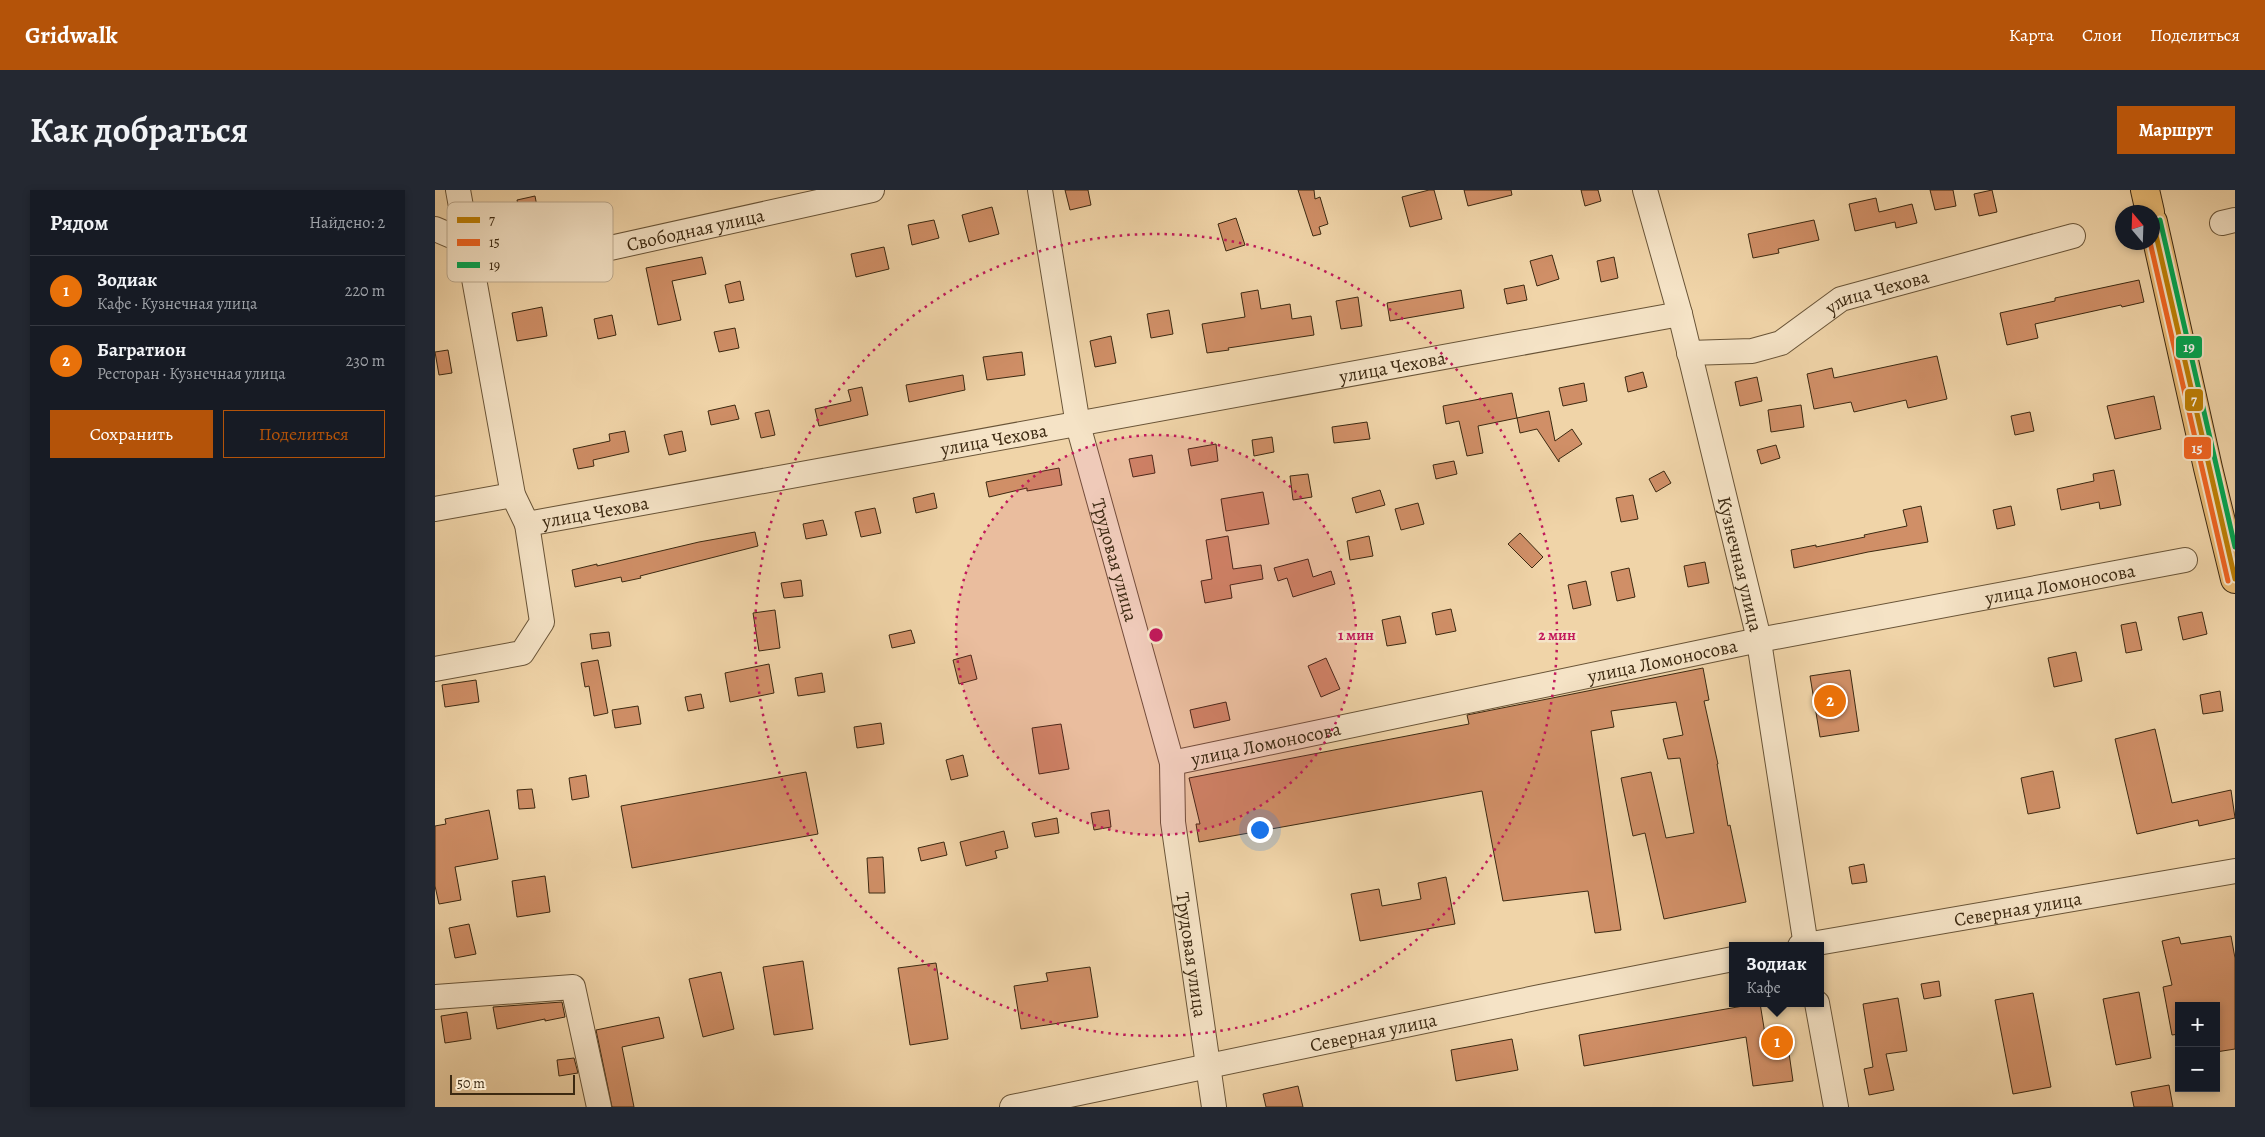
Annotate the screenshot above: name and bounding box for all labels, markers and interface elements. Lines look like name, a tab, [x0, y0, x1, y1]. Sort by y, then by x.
text: Gridwalk	[25, 19, 118, 51]
text: Карта	[2009, 23, 2054, 47]
text: Слои	[2082, 23, 2122, 47]
text: Поделиться	[2150, 23, 2240, 47]
text: Как добраться	[30, 106, 248, 154]
button: Маршрут	[2117, 106, 2235, 154]
legend	[447, 202, 613, 282]
street label: Свободная улица	[624, 202, 767, 258]
north arrow	[2115, 205, 2160, 250]
text: Рядом	[50, 209, 108, 237]
text: 7	[489, 211, 495, 230]
text: Найдено: 2	[309, 212, 385, 234]
text: 15	[489, 233, 500, 252]
text: 19	[489, 256, 500, 275]
street label: улица Чехова	[1819, 264, 1932, 321]
text: Зодиак	[97, 267, 157, 293]
text: 1	[63, 280, 69, 302]
text: 220 m	[345, 280, 385, 302]
text: Кафе · Кузнечная улица	[97, 293, 258, 315]
line badge: 19	[2175, 335, 2203, 359]
text: Багратион	[97, 337, 186, 363]
text: 19	[2183, 338, 2195, 357]
street label: улица Чехова	[1336, 345, 1448, 390]
text: 2	[62, 350, 70, 372]
text: 230 m	[346, 350, 385, 372]
text: Ресторан · Кузнечная улица	[97, 363, 286, 385]
line badge: 7	[2184, 388, 2204, 412]
text: 7	[2191, 391, 2197, 410]
button: Сохранить	[50, 410, 213, 458]
button: Поделиться	[223, 410, 385, 458]
street label: улица Чехова	[938, 417, 1050, 463]
line badge: 15	[2183, 436, 2212, 460]
text: 15	[2192, 439, 2203, 458]
street label: улица Чехова	[539, 490, 651, 535]
street label: Кузнечная улица	[1711, 494, 1769, 635]
street label: Трудовая улица	[1085, 496, 1144, 625]
street label: улица Ломоносова	[1982, 558, 2138, 611]
text: 1 мин	[1338, 625, 1374, 645]
text: 2 мин	[1538, 625, 1576, 645]
centre of rings	[1147, 626, 1165, 644]
street label: улица Ломоносова	[1584, 633, 1740, 690]
pin: 2	[1814, 682, 1846, 720]
street label: улица Ломоносова	[1188, 716, 1344, 773]
your location	[1247, 817, 1273, 843]
street label: Северная улица	[1952, 886, 2084, 933]
street label: Трудовая улица	[1169, 890, 1213, 1020]
popup	[1729, 942, 1824, 1007]
text: Зодиак	[1746, 951, 1807, 977]
text: Кафе	[1746, 977, 1781, 999]
map controls	[2175, 1002, 2220, 1092]
button: +	[2175, 1002, 2220, 1047]
street label: Северная улица	[1308, 1007, 1440, 1059]
pin: 1	[1761, 1023, 1793, 1061]
button: −	[2175, 1047, 2220, 1092]
scale bar	[450, 1072, 575, 1095]
text: 50 m	[457, 1074, 485, 1093]

